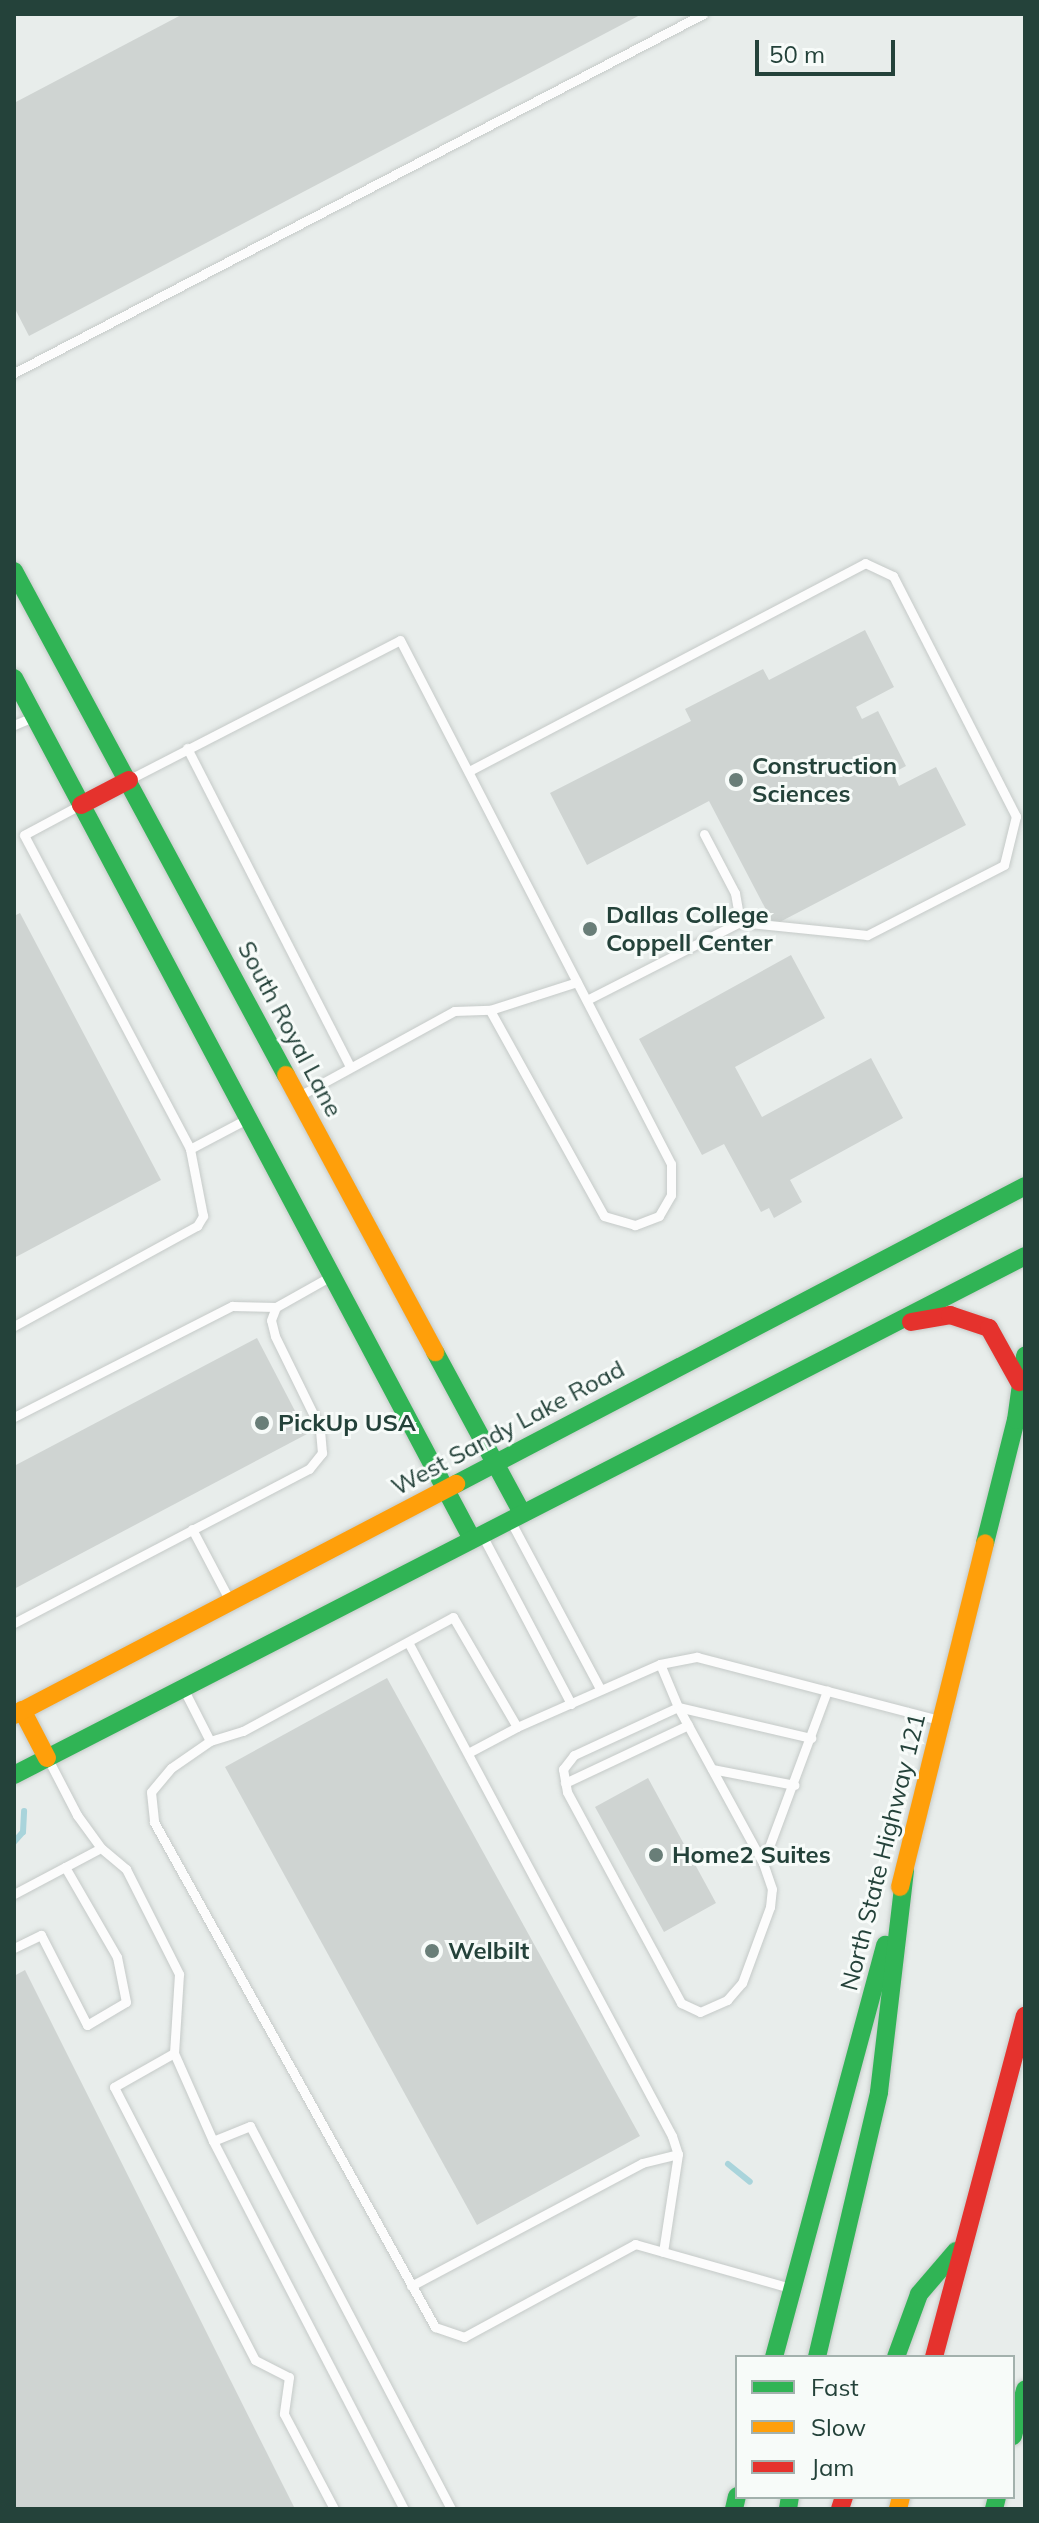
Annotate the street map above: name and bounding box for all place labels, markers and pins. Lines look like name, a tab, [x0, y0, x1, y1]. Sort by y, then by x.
place label: Construction Sciences	[752, 752, 897, 808]
marker: Construction Sciences	[727, 771, 745, 789]
place label: Dallas College Coppell Center	[606, 901, 773, 957]
marker: Dallas College Coppell Center	[581, 920, 599, 938]
place label: PickUp USA	[278, 1409, 416, 1437]
marker: PickUp USA	[253, 1414, 271, 1432]
place label: Home2 Suites	[672, 1841, 831, 1869]
marker: Home2 Suites	[647, 1846, 665, 1864]
place label: Welbilt	[448, 1937, 529, 1965]
marker: Welbilt	[423, 1942, 441, 1960]

